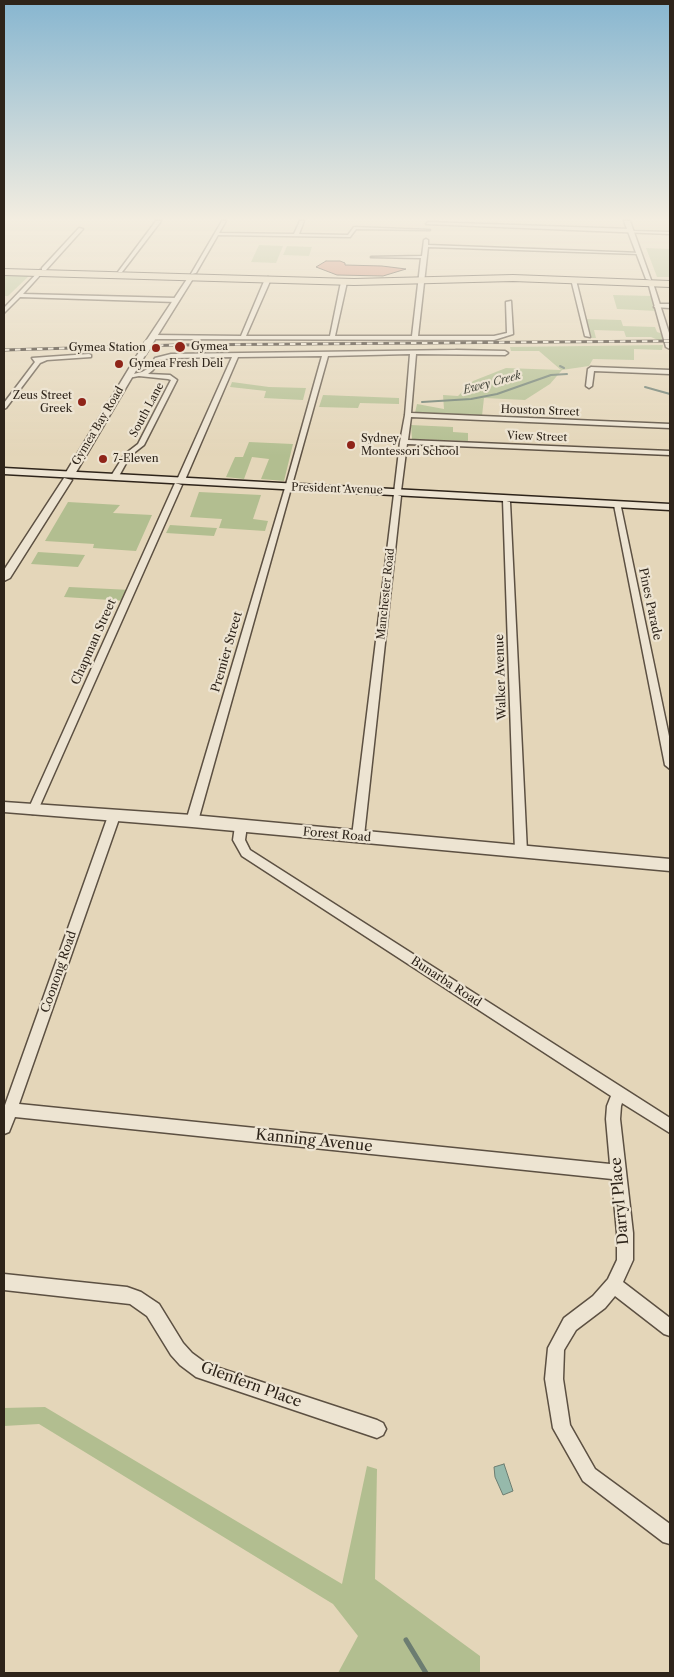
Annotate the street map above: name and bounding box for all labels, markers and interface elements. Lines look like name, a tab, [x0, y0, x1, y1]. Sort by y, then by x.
marker: Gymea	[173, 340, 187, 354]
place label: Gymea	[191, 340, 228, 354]
place label: Gymea Station	[69, 341, 146, 355]
marker: Gymea Station	[150, 342, 162, 354]
place label: Gymea Fresh Deli	[129, 357, 223, 371]
marker: Gymea Fresh Deli	[113, 358, 125, 370]
water label: Ewey Creek	[462, 369, 522, 397]
street label: South Lane	[127, 380, 167, 440]
street label: Gymea Bay Road	[69, 384, 127, 468]
place label: Zeus Street Greek	[13, 389, 72, 415]
marker: Zeus Street Greek	[76, 396, 88, 408]
street label: Houston Street	[500, 403, 580, 419]
street label: View Street	[507, 429, 567, 445]
place label: Sydney Montessori School	[361, 432, 459, 458]
marker: Sydney Montessori School	[345, 439, 357, 451]
place label: 7-Eleven	[113, 452, 159, 466]
marker: 7-Eleven	[97, 453, 109, 465]
street label: President Avenue	[291, 481, 383, 497]
street label: Manchester Road	[375, 548, 397, 640]
street label: Pines Parade	[635, 566, 665, 642]
street label: Chapman Street	[69, 597, 119, 687]
street label: Premier Street	[209, 610, 245, 694]
street label: Walker Avenue	[492, 634, 510, 720]
street label: Forest Road	[302, 825, 372, 845]
street label: Coonong Road	[38, 929, 80, 1015]
street label: Bunarba Road	[408, 954, 484, 1010]
street label: Kanning Avenue	[255, 1126, 373, 1156]
street label: Darryl Place	[607, 1156, 633, 1246]
street label: Glenfern Place	[198, 1358, 304, 1412]

